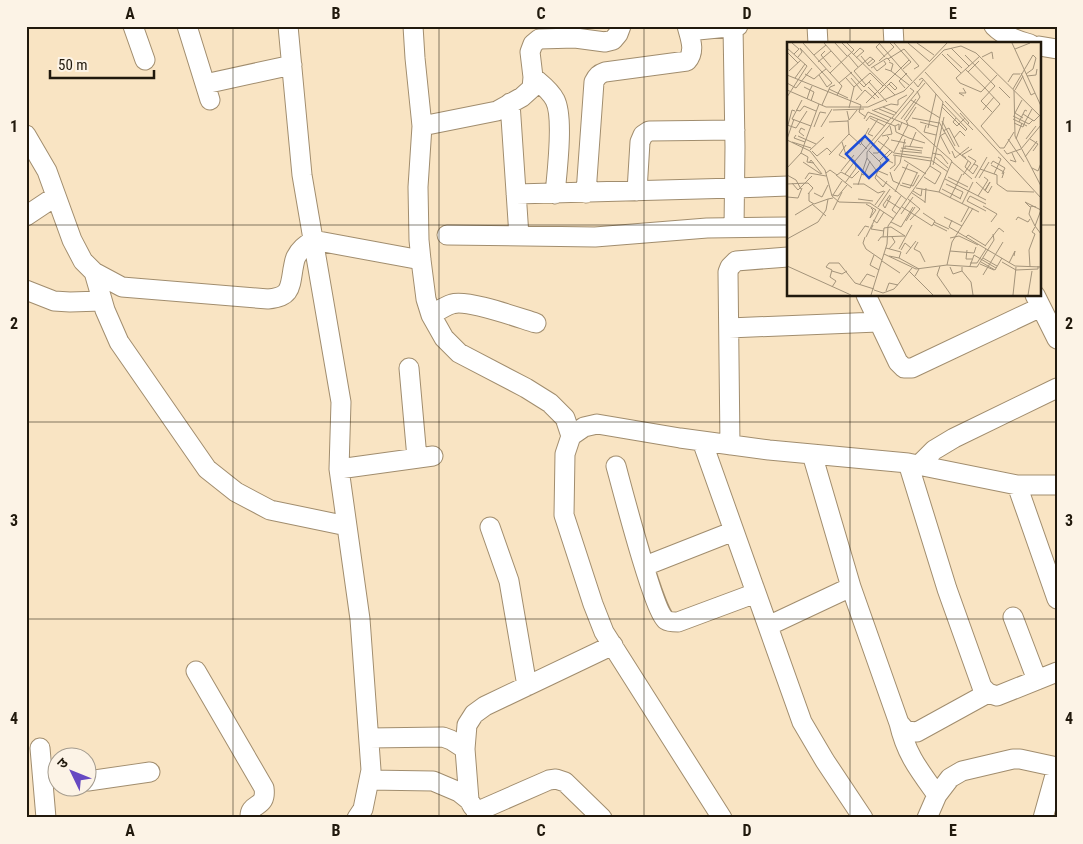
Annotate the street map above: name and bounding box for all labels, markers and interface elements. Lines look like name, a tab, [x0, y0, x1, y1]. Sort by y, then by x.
text: A	[125, 4, 135, 23]
text: B	[332, 4, 341, 23]
text: C	[536, 4, 546, 23]
text: D	[742, 4, 752, 23]
text: E	[949, 4, 957, 23]
inset map	[787, 42, 1040, 296]
scale bar	[50, 48, 154, 80]
text: 50 m	[58, 56, 88, 74]
text: 1	[10, 117, 18, 136]
text: 1	[1065, 117, 1073, 136]
text: 2	[10, 314, 18, 333]
text: 2	[1065, 314, 1073, 333]
text: 3	[10, 511, 18, 530]
text: 3	[1065, 511, 1073, 530]
text: 4	[10, 709, 18, 728]
text: 4	[1065, 709, 1073, 728]
north arrow	[48, 746, 98, 796]
text: उ	[54, 754, 72, 772]
text: A	[125, 821, 135, 840]
text: B	[332, 821, 341, 840]
text: C	[536, 821, 546, 840]
text: D	[742, 821, 752, 840]
text: E	[949, 821, 957, 840]

